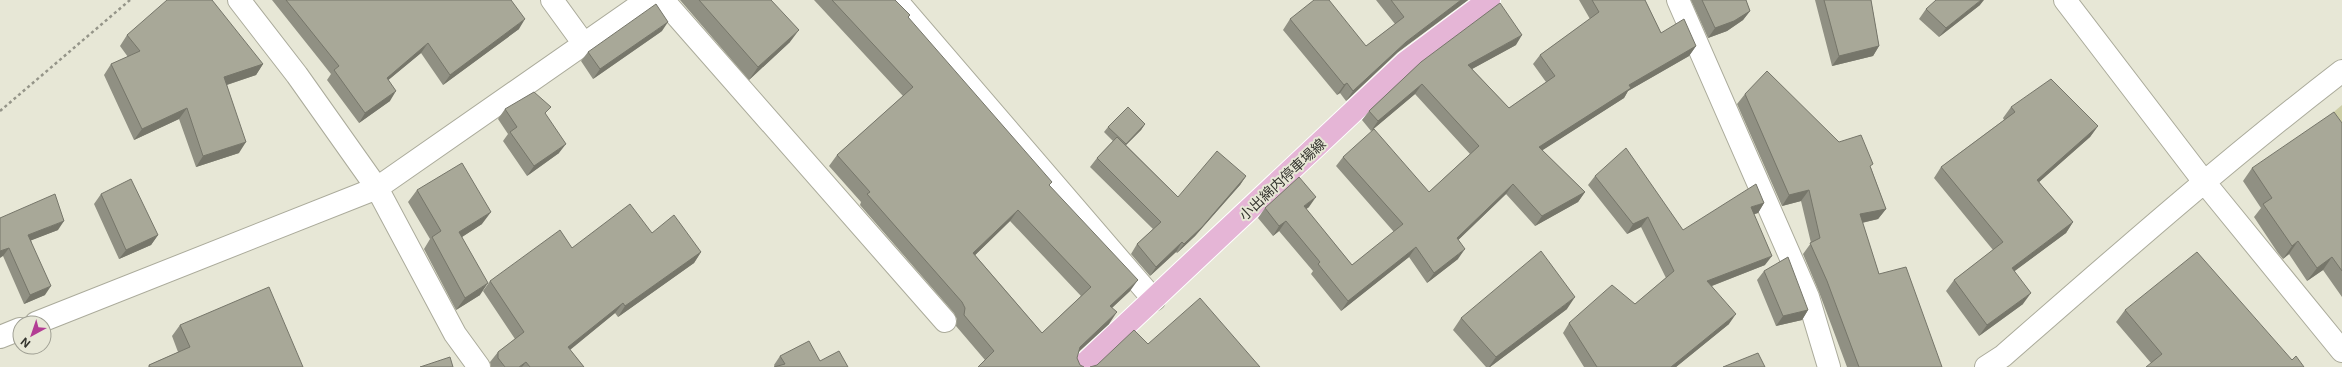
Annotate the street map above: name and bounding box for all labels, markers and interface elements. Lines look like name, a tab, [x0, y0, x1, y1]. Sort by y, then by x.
street label: 小出綿内停車場線	[1235, 135, 1329, 223]
north arrow	[12, 315, 52, 355]
text: N	[18, 335, 33, 351]

